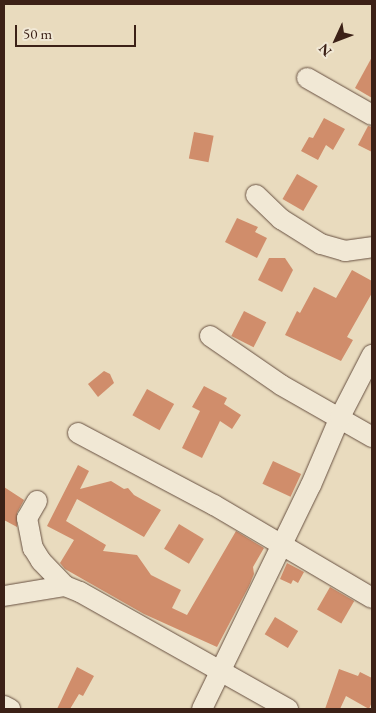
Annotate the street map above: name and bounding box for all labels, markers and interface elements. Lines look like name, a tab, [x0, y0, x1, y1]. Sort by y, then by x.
scale bar	[18, 15, 139, 47]
north arrow	[311, 15, 361, 65]
text: 50 m	[23, 24, 52, 43]
text: N	[315, 40, 335, 61]

